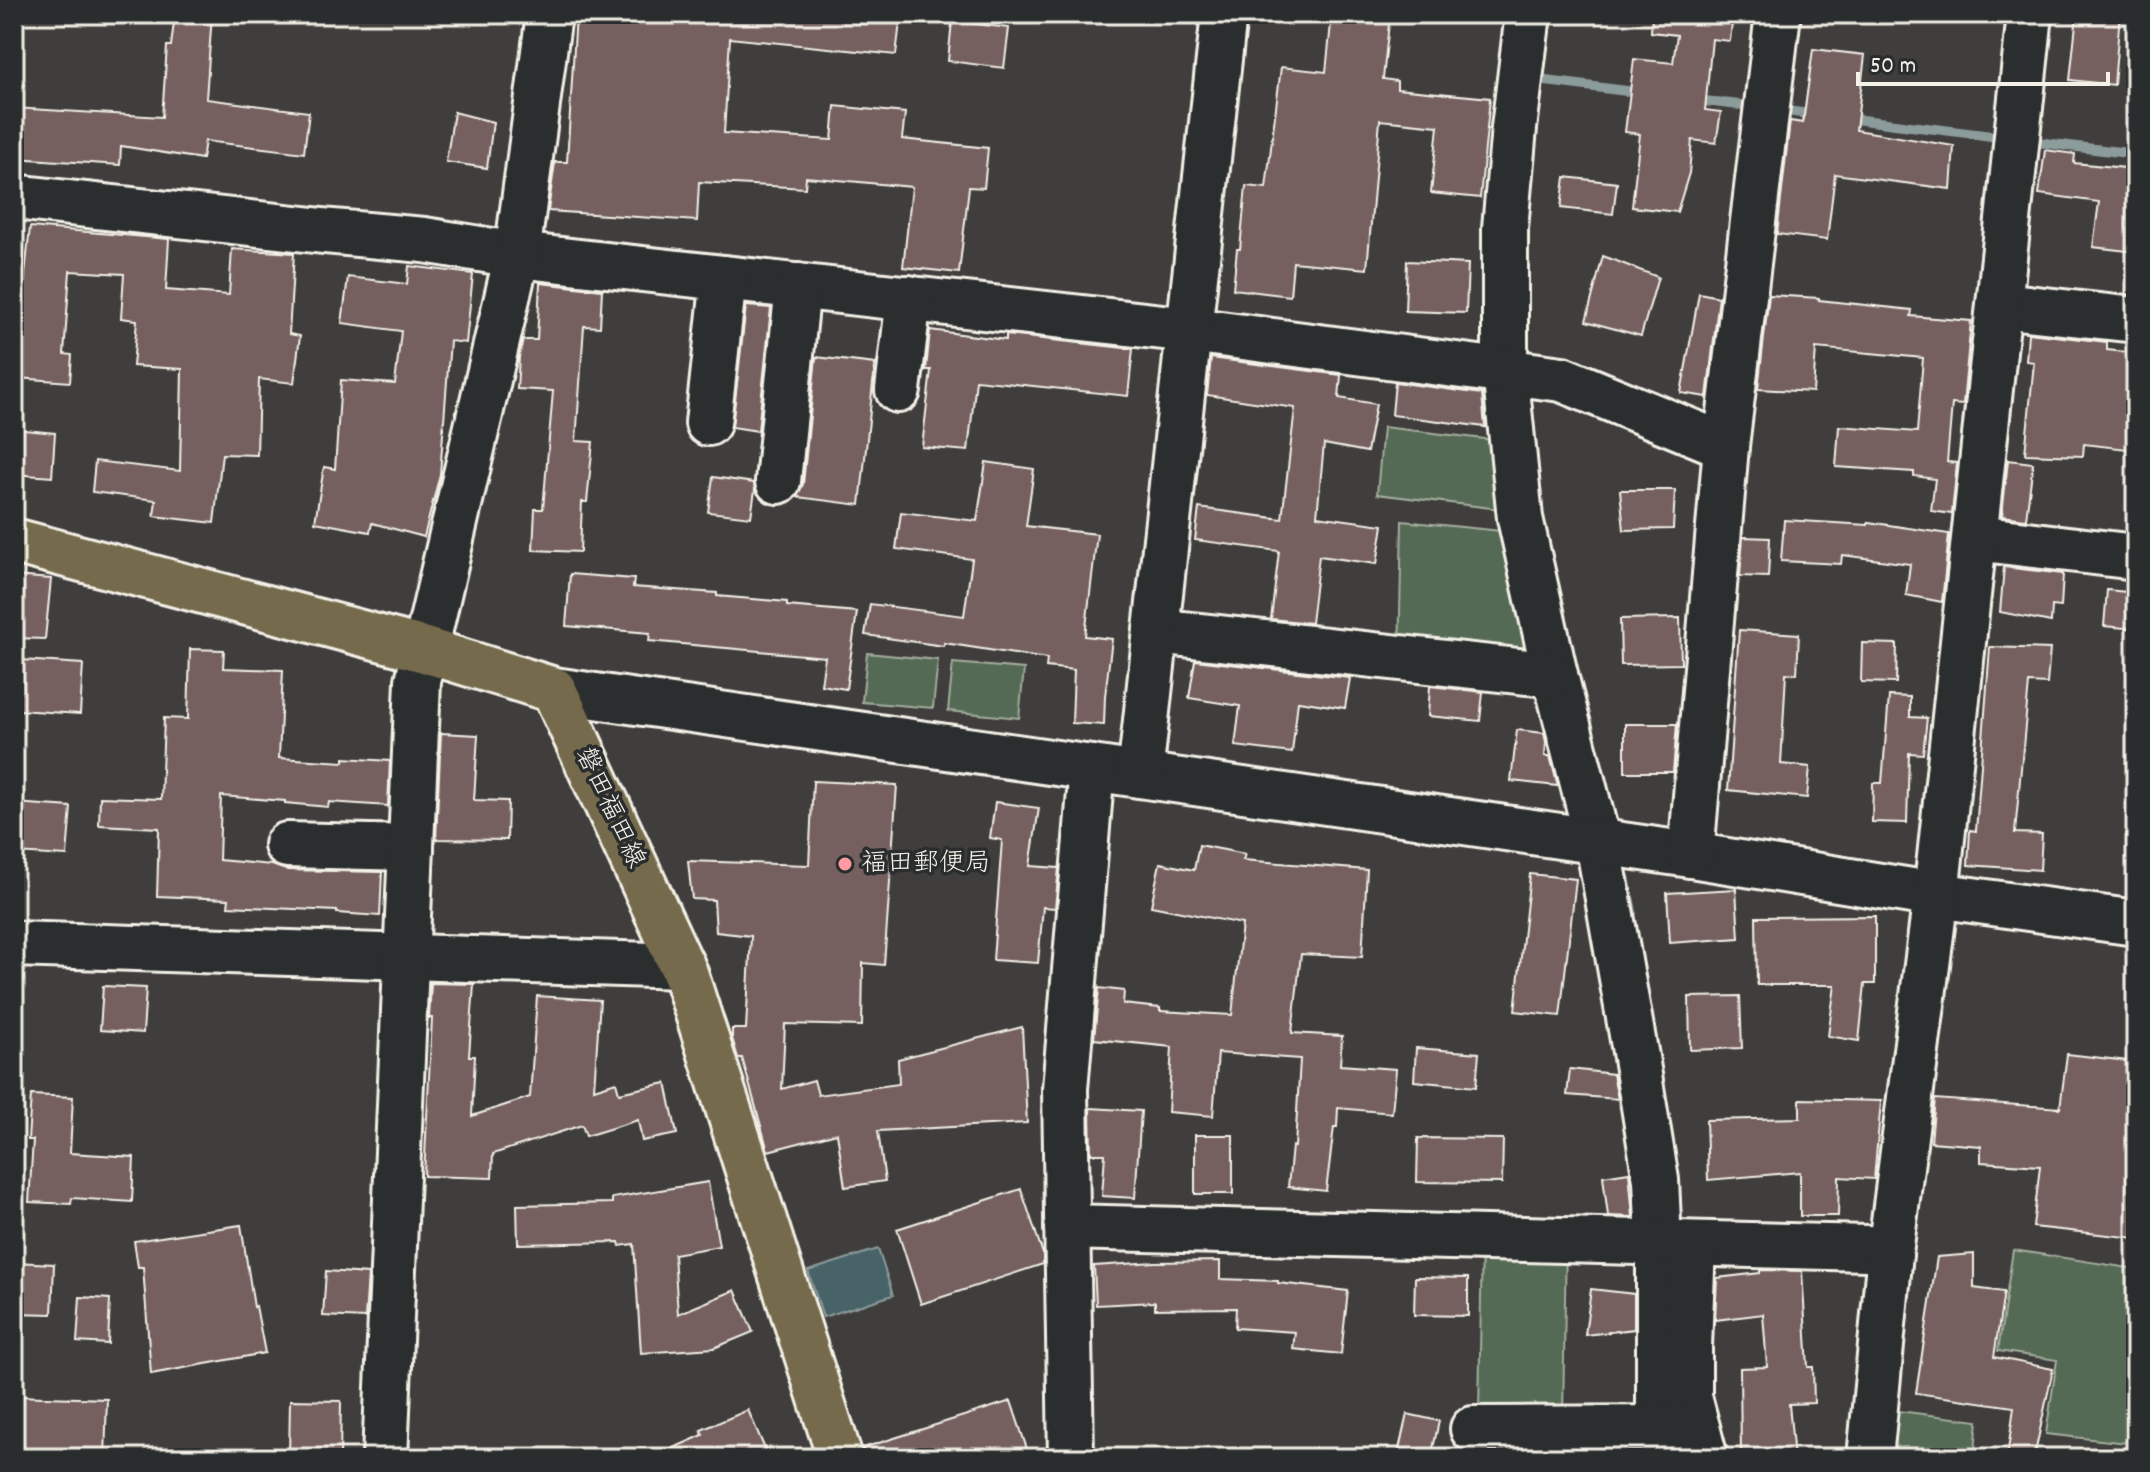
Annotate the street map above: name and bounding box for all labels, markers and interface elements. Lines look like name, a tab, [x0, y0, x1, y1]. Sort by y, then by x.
scale bar	[1858, 36, 2108, 86]
text: 50 m	[1870, 50, 1916, 84]
street label: 磐田福田線	[565, 741, 653, 875]
place label: 福田郵便局	[861, 846, 991, 883]
marker: 福田郵便局	[836, 855, 854, 873]

